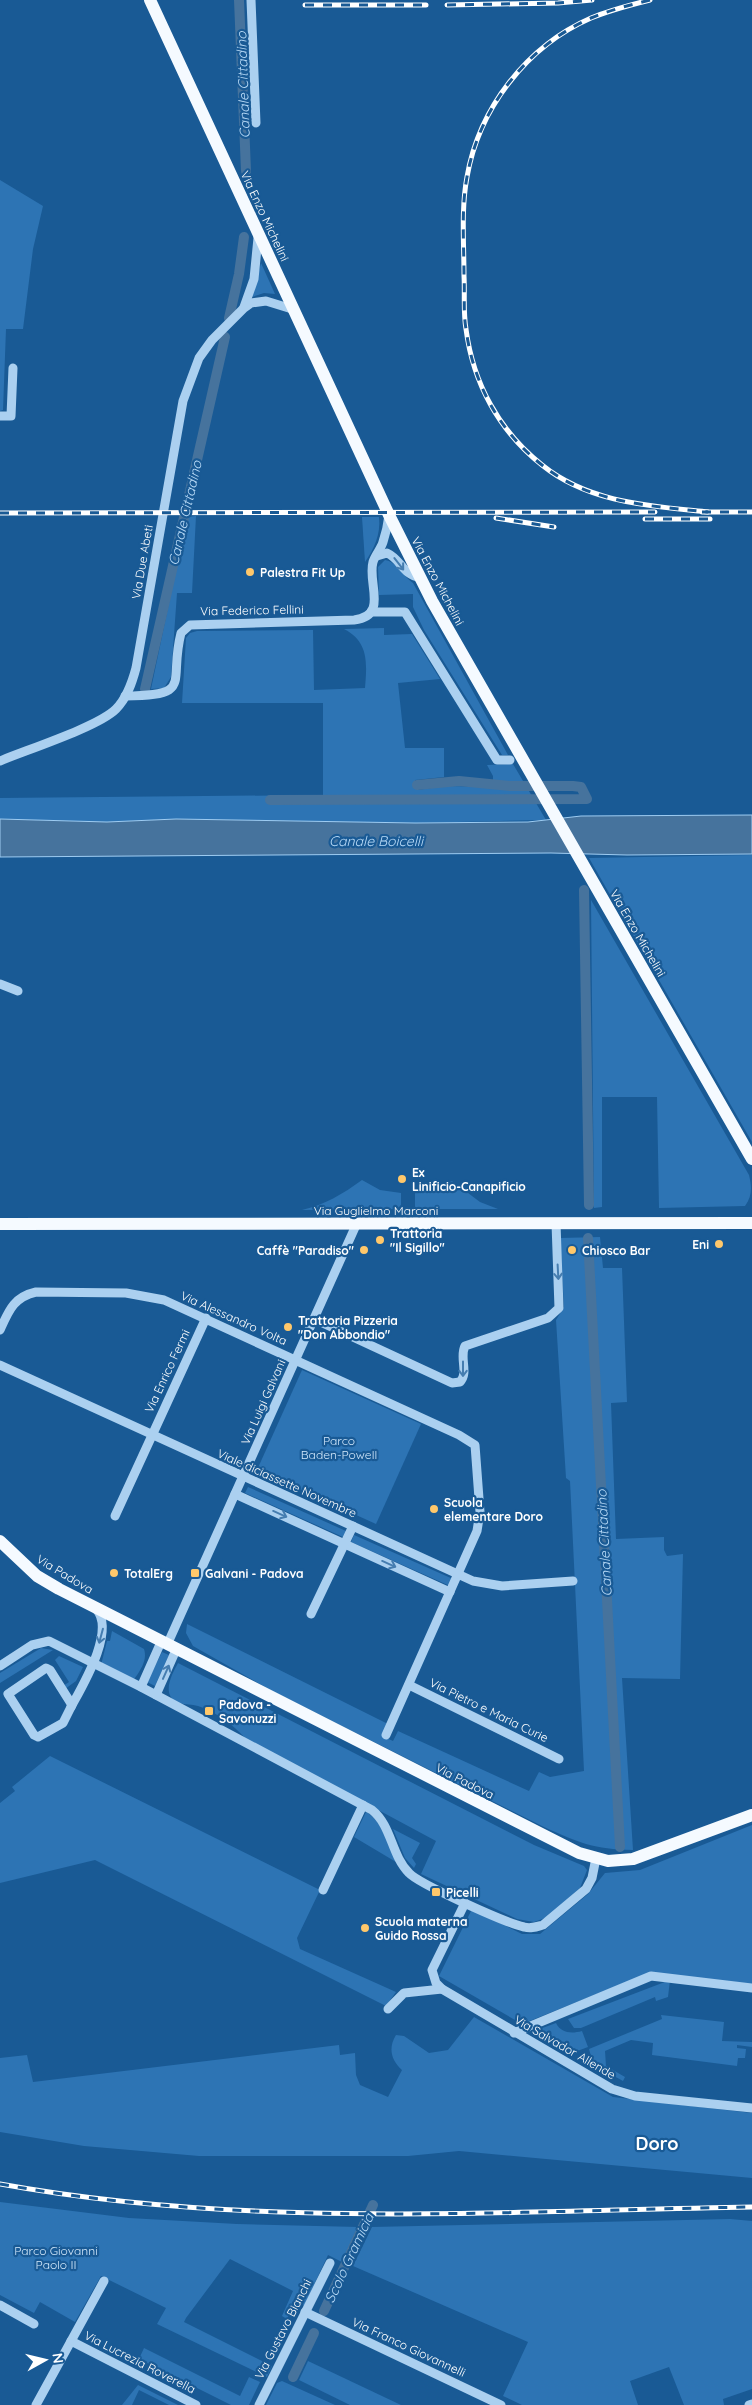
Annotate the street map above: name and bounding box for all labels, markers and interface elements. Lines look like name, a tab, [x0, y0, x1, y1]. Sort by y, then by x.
water label: Canale Cittadino	[232, 31, 254, 139]
street label: Via Enzo Michelini	[237, 168, 293, 264]
water label: Canale Cittadino	[164, 458, 206, 567]
street label: Via Due Abeti	[128, 524, 156, 600]
street label: Via Enzo Michelini	[408, 534, 468, 628]
one-way arrow	[393, 557, 404, 570]
place label: Palestra Fit Up	[260, 565, 346, 580]
marker: Palestra Fit Up	[244, 566, 256, 578]
street label: Via Federico Fellini	[200, 602, 304, 618]
water label: Canale Boicelli	[329, 832, 425, 850]
street label: Via Enzo Michelini	[607, 887, 669, 979]
place label: Ex Linificio-Canapificio	[412, 1165, 526, 1194]
marker: Ex Linificio-Canapificio	[396, 1173, 408, 1185]
street label: Via Guglielmo Marconi	[314, 1203, 438, 1218]
place label: Trattoria "Il Sigillo"	[390, 1226, 445, 1255]
marker: Trattoria "Il Sigillo"	[374, 1234, 386, 1246]
place label: Eni	[692, 1237, 709, 1252]
marker: Eni	[713, 1238, 725, 1250]
place label: Caffè "Paradiso"	[257, 1243, 354, 1258]
place label: Chiosco Bar	[582, 1243, 650, 1258]
marker: Caffè "Paradiso"	[358, 1244, 370, 1256]
marker: Chiosco Bar	[566, 1244, 578, 1256]
one-way arrow	[554, 1264, 563, 1280]
street label: Via Alessandro Volta	[178, 1288, 290, 1348]
place label: Trattoria Pizzeria "Don Abbondio"	[298, 1313, 398, 1342]
marker: Trattoria Pizzeria "Don Abbondio"	[282, 1321, 294, 1333]
street label: Via Enrico Fermi	[141, 1327, 193, 1415]
street label: Via Luigi Galvani	[238, 1357, 288, 1447]
one-way arrow	[458, 1360, 468, 1377]
park label: Parco Baden-Powell	[301, 1433, 377, 1462]
street label: Viale diciassette Novembre	[215, 1445, 359, 1521]
water label: Canale Cittadino	[592, 1488, 616, 1597]
place label: Scuola elementare Doro	[444, 1495, 544, 1524]
marker: Scuola elementare Doro	[428, 1503, 440, 1515]
one-way arrow	[272, 1510, 287, 1520]
street label: Via Padova	[34, 1551, 96, 1597]
one-way arrow	[381, 1560, 396, 1569]
place label: TotalErg	[124, 1566, 173, 1581]
place label: Galvani - Padova	[205, 1566, 304, 1581]
marker: TotalErg	[108, 1567, 120, 1579]
marker: Galvani - Padova	[189, 1567, 201, 1579]
one-way arrow	[96, 1627, 105, 1643]
one-way arrow	[162, 1665, 172, 1680]
street label: Via Pietro e Maria Curie	[427, 1675, 551, 1745]
place label: Padova - Savonuzzi	[219, 1697, 277, 1726]
marker: Padova - Savonuzzi	[203, 1705, 215, 1717]
street label: Via Padova	[433, 1760, 497, 1802]
place label: Picelli	[446, 1885, 479, 1900]
marker: Picelli	[430, 1886, 442, 1898]
place label: Scuola materna Guido Rossa	[375, 1914, 468, 1943]
marker: Scuola materna Guido Rossa	[359, 1922, 371, 1934]
street label: Via Salvador Allende	[512, 2012, 619, 2082]
district label: Doro	[636, 2132, 678, 2155]
water label: Scolo Gramicia	[320, 2209, 378, 2306]
park label: Parco Giovanni Paolo II	[14, 2243, 98, 2272]
street label: Via Gustavo Bianchi	[251, 2277, 315, 2381]
street label: Via Franco Giovannelli	[350, 2314, 468, 2380]
street label: Via Lucrezia Roverella	[82, 2327, 198, 2397]
north arrow	[20, 2335, 70, 2385]
text: N	[48, 2352, 68, 2365]

